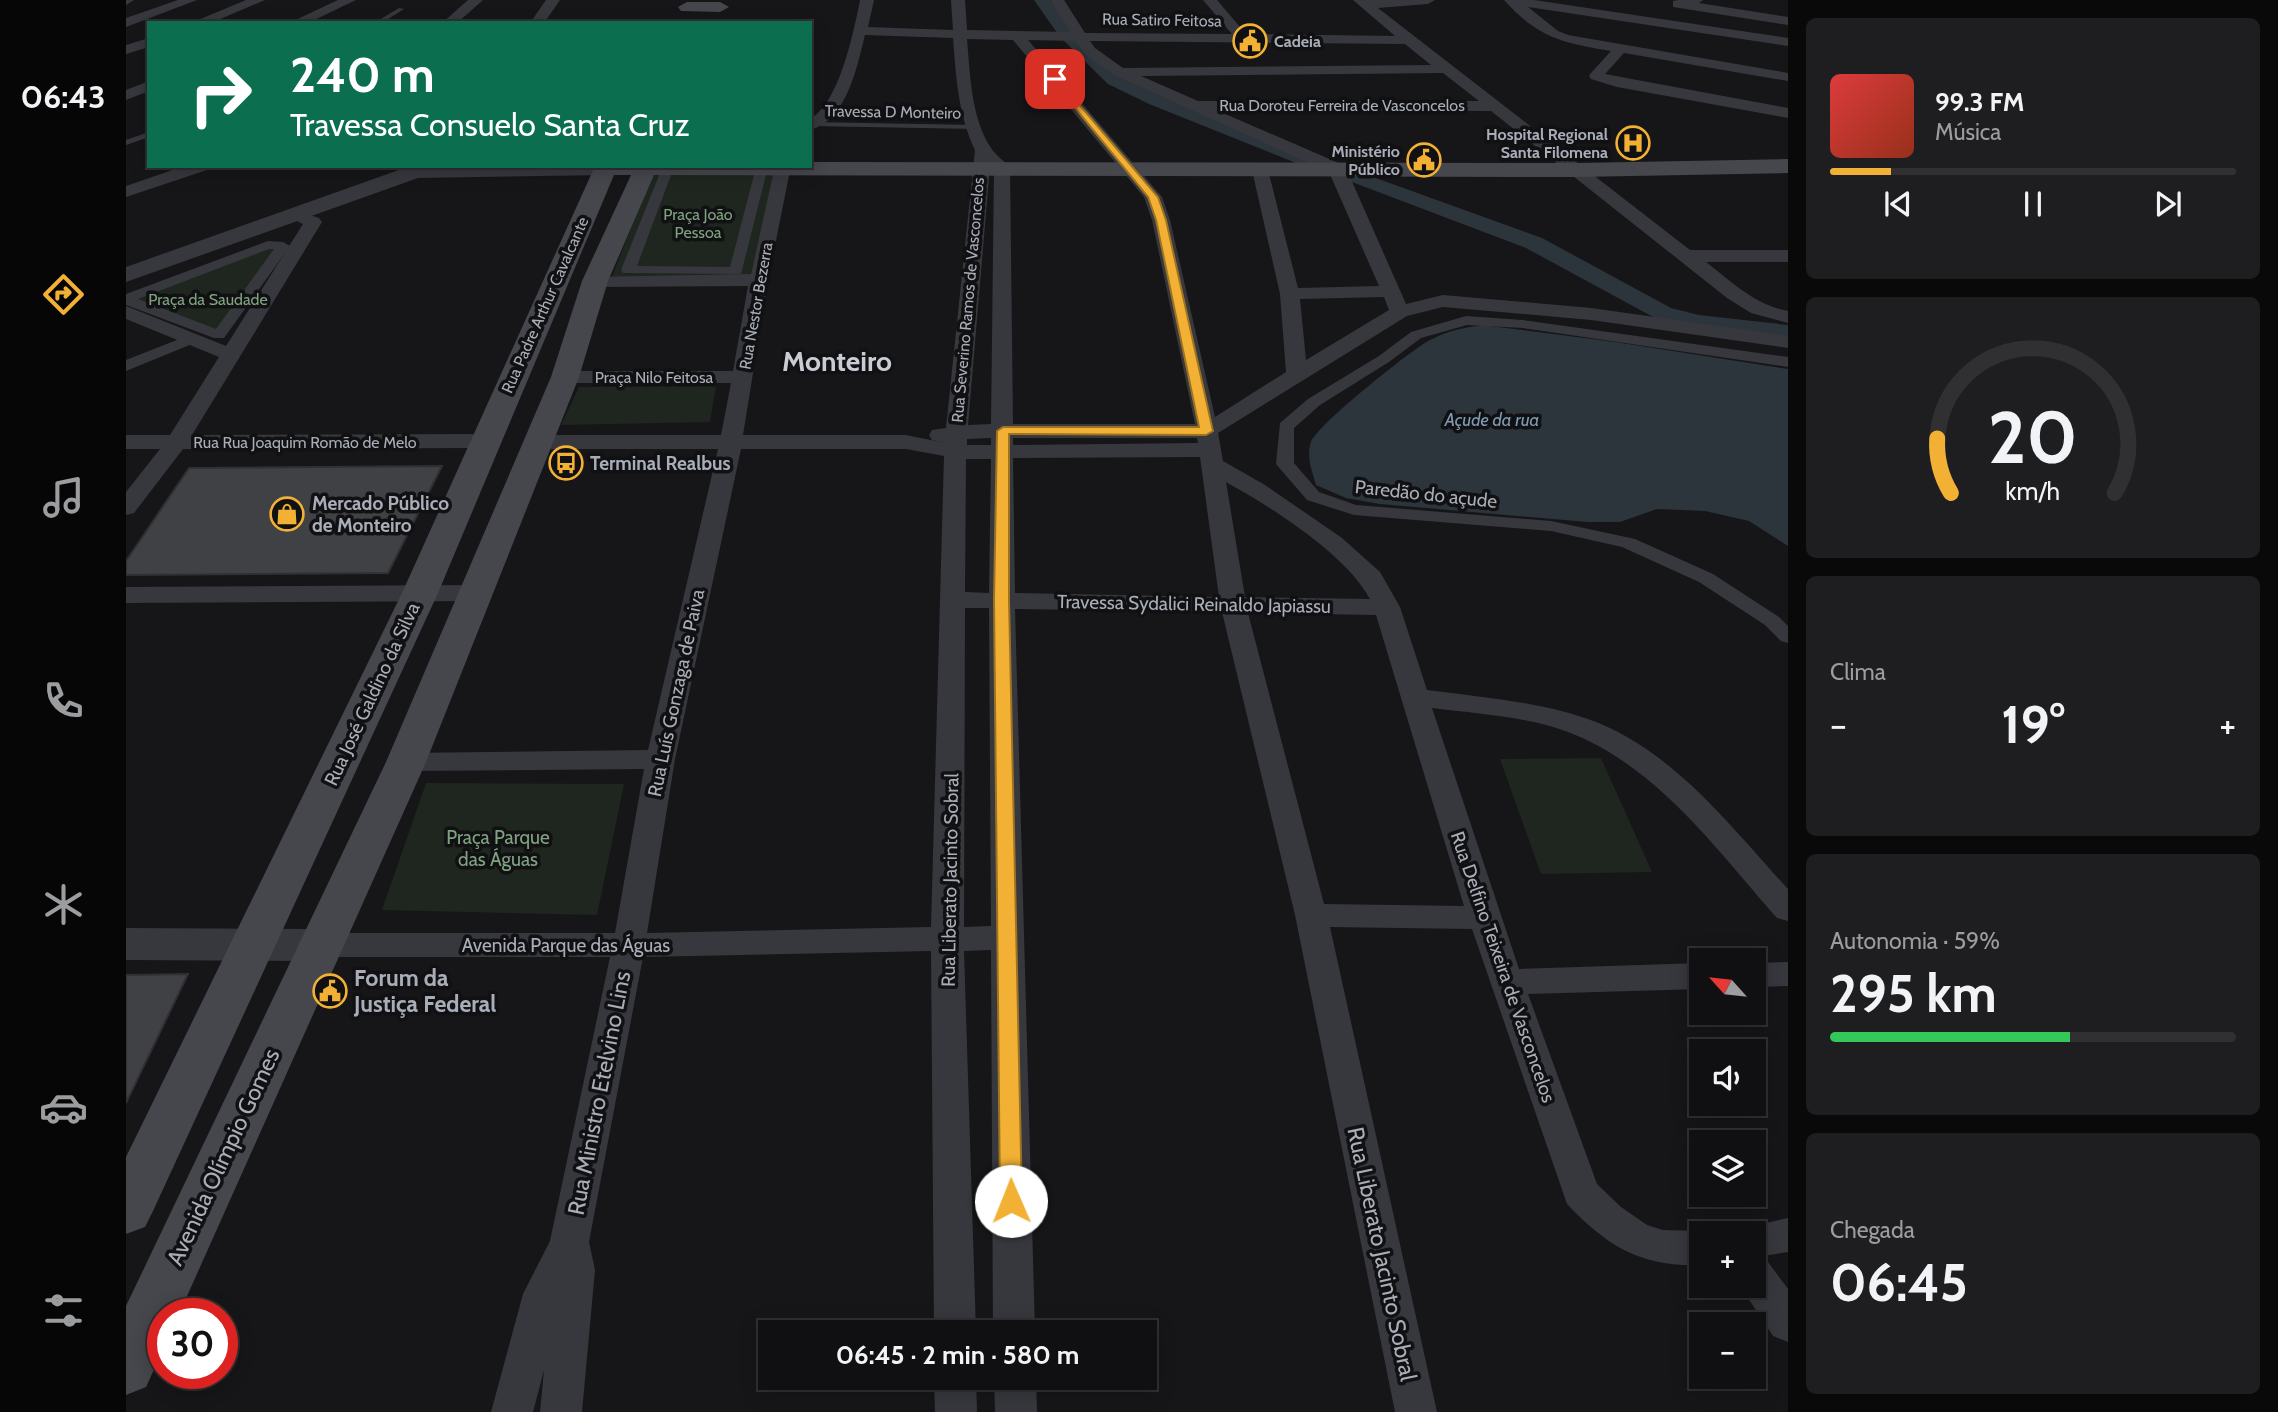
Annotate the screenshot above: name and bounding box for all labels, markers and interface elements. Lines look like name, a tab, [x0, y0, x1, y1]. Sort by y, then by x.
street label: Rua Satiro Feitosa	[1102, 9, 1222, 31]
public building icon: Cadeia	[1231, 22, 1269, 60]
place label: Cadeia	[1274, 32, 1321, 51]
text: 240 m	[290, 45, 435, 104]
icon: right	[175, 49, 266, 140]
pin	[1025, 49, 1085, 109]
icon: arrive	[1036, 60, 1074, 98]
text: 06:43	[21, 77, 105, 116]
text: 99.3 FM	[1935, 86, 2024, 118]
street label: Rua Doroteu Ferreira de Vasconcelos	[1219, 96, 1465, 115]
street label: Travessa D Monteiro	[825, 101, 961, 123]
text: Travessa Consuelo Santa Cruz	[290, 105, 690, 144]
text: Música	[1935, 118, 2001, 146]
hospital icon: Hospital Regional Santa Filomena	[1614, 124, 1652, 162]
place label: Hospital Regional Santa Filomena	[1486, 125, 1608, 162]
public building icon: Ministério Público	[1405, 141, 1443, 179]
place label: Ministério Público	[1332, 142, 1400, 179]
street label: Rua Severino Ramos de Vasconcelos	[948, 176, 988, 423]
icon: previous	[1879, 185, 1917, 223]
icon: pause	[2014, 185, 2052, 223]
icon: next	[2149, 185, 2187, 223]
park label: Praça João Pessoa	[663, 205, 733, 242]
street label: Rua Padre Arthur Cavalcante	[497, 214, 593, 396]
street label: Rua Nestor Bezerra	[735, 241, 777, 371]
icon: directions	[39, 270, 88, 319]
park label: Praça da Saudade	[148, 290, 268, 309]
district label: Monteiro	[782, 344, 892, 378]
street label: Praça Nilo Feitosa	[595, 368, 714, 387]
text: 20	[1988, 394, 2078, 482]
water label: Açude da rua	[1444, 409, 1539, 431]
street label: Rua Rua Joaquim Romão de Melo	[193, 433, 417, 452]
bus stop icon: Terminal Realbus	[547, 444, 585, 482]
place label: Terminal Realbus	[590, 452, 731, 475]
icon: music	[39, 473, 88, 522]
street label: Paredão do açude	[1354, 475, 1499, 513]
text: km/h	[2006, 476, 2060, 506]
place label: Mercado Público de Monteiro	[312, 492, 449, 537]
shop icon: Mercado Público de Monteiro	[268, 495, 306, 533]
street label: Rua Luís Gonzaga de Paiva	[643, 587, 709, 799]
street label: Travessa Sydalici Reinaldo Japiassu	[1057, 590, 1331, 618]
street label: Rua José Galdino da Silva	[319, 599, 425, 789]
text: Clima	[1830, 658, 1886, 686]
icon: phone	[39, 676, 88, 725]
text: 19°	[2001, 693, 2065, 756]
text: −	[1830, 701, 1847, 748]
text: +	[2219, 701, 2236, 748]
street label: Rua Liberato Jacinto Sobral	[937, 772, 963, 987]
park label: Praça Parque das Águas	[446, 826, 550, 871]
street label: Rua Delfino Teixeira de Vasconcelos	[1446, 828, 1560, 1106]
icon: climate	[39, 880, 88, 929]
text: Autonomia · 59%	[1830, 927, 2000, 955]
street label: Avenida Parque das Águas	[462, 933, 670, 957]
north arrow	[1689, 948, 1766, 1026]
map controls	[1689, 948, 1766, 1389]
text: 295 km	[1830, 962, 1997, 1025]
place label: Forum da Justiça Federal	[353, 964, 496, 1018]
street label: Rua Ministro Etelvino Lins	[562, 969, 636, 1217]
public building icon: Forum da Justiça Federal	[311, 972, 349, 1010]
button: sound	[1689, 1039, 1766, 1116]
street label: Avenida Olímpio Gomes	[160, 1044, 286, 1270]
icon: car	[39, 1083, 88, 1132]
street label: Rua Liberato Jacinto Sobral	[1341, 1125, 1423, 1384]
button: layers	[1689, 1130, 1766, 1207]
position arrow	[974, 1164, 1048, 1238]
text: Chegada	[1830, 1216, 1915, 1244]
button: +	[1689, 1221, 1766, 1298]
text: 06:45	[1830, 1251, 1968, 1314]
icon: filters	[39, 1286, 88, 1335]
speed limit sign: 30	[147, 1298, 238, 1389]
button: −	[1689, 1312, 1766, 1389]
text: 06:45 · 2 min · 580 m	[836, 1339, 1079, 1371]

